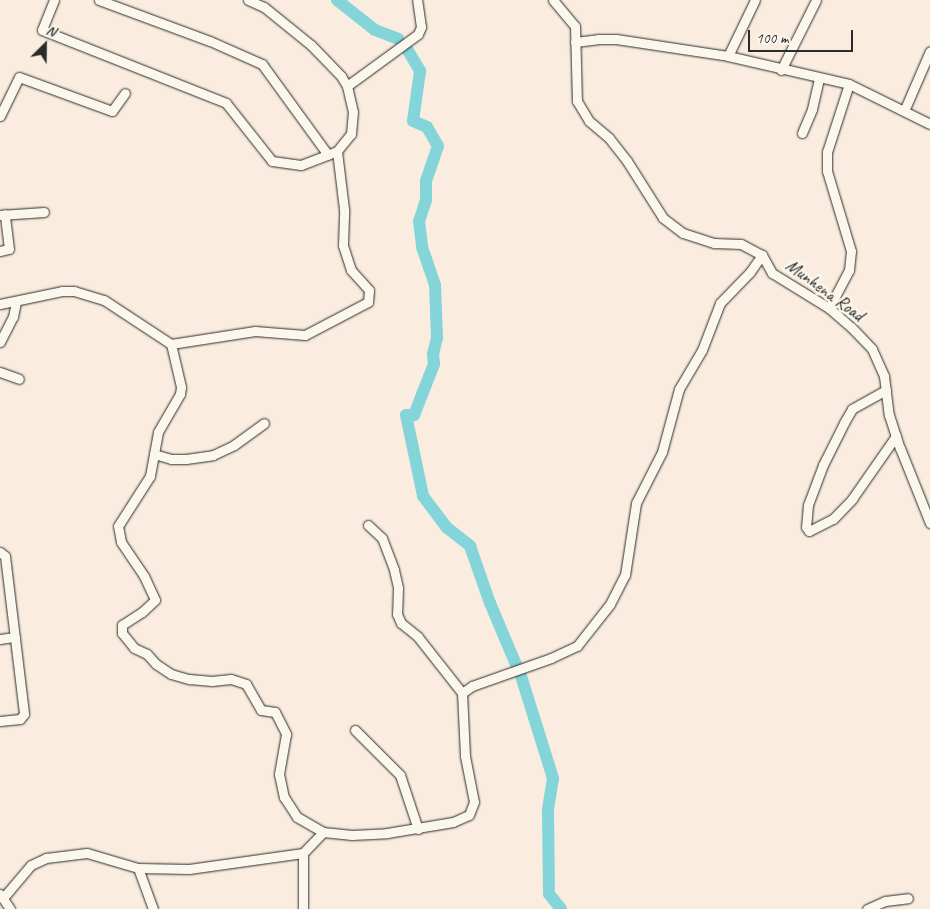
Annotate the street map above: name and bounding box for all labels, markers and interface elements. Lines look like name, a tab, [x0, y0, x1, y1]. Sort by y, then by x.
north arrow	[20, 20, 70, 70]
scale bar	[750, 20, 855, 52]
text: N	[44, 21, 58, 40]
text: 100 m	[756, 29, 788, 48]
street label: Munhena Road	[782, 254, 868, 326]

